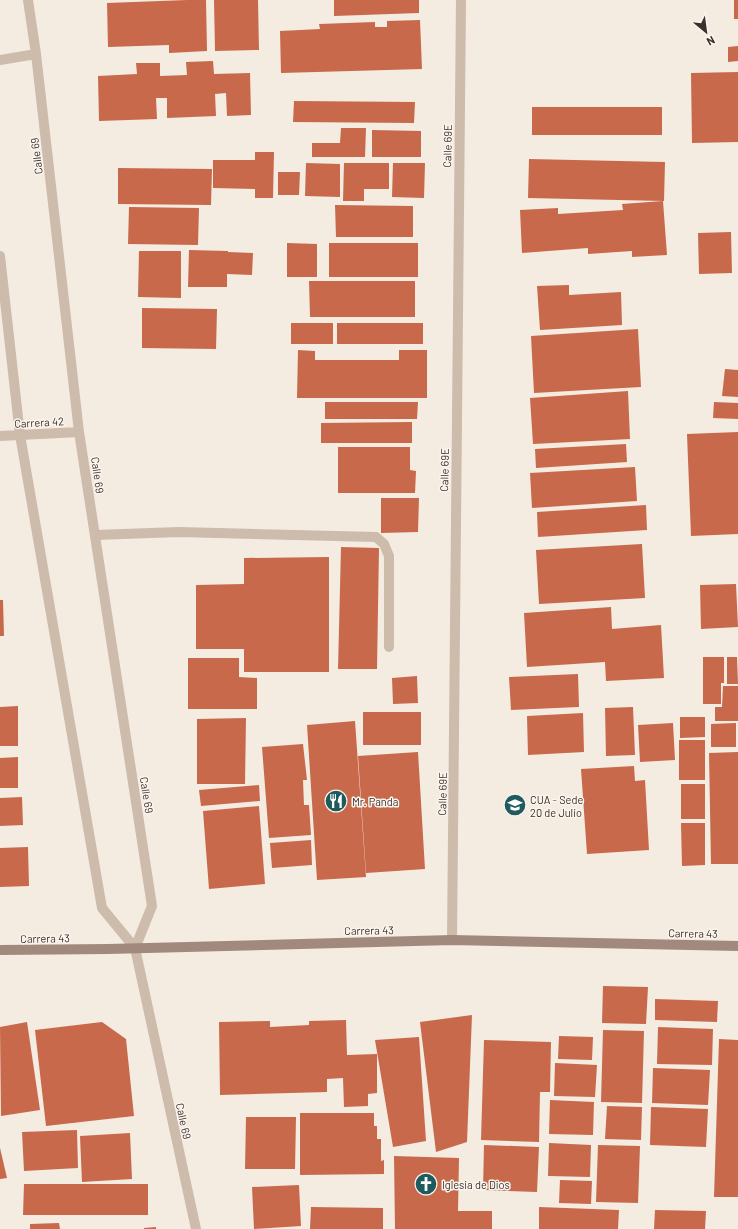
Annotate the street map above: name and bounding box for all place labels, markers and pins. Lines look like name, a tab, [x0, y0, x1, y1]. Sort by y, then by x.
restaurant icon: Mr. Panda	[323, 788, 349, 814]
school or university icon: CUA - Sede 20 de Julio	[502, 792, 528, 818]
place label: CUA - Sede 20 de Julio	[530, 793, 583, 819]
place label: Mr. Panda	[352, 795, 398, 808]
church icon: Iglesia de Dios	[413, 1171, 439, 1197]
place label: Iglesia de Dios	[442, 1178, 510, 1191]

